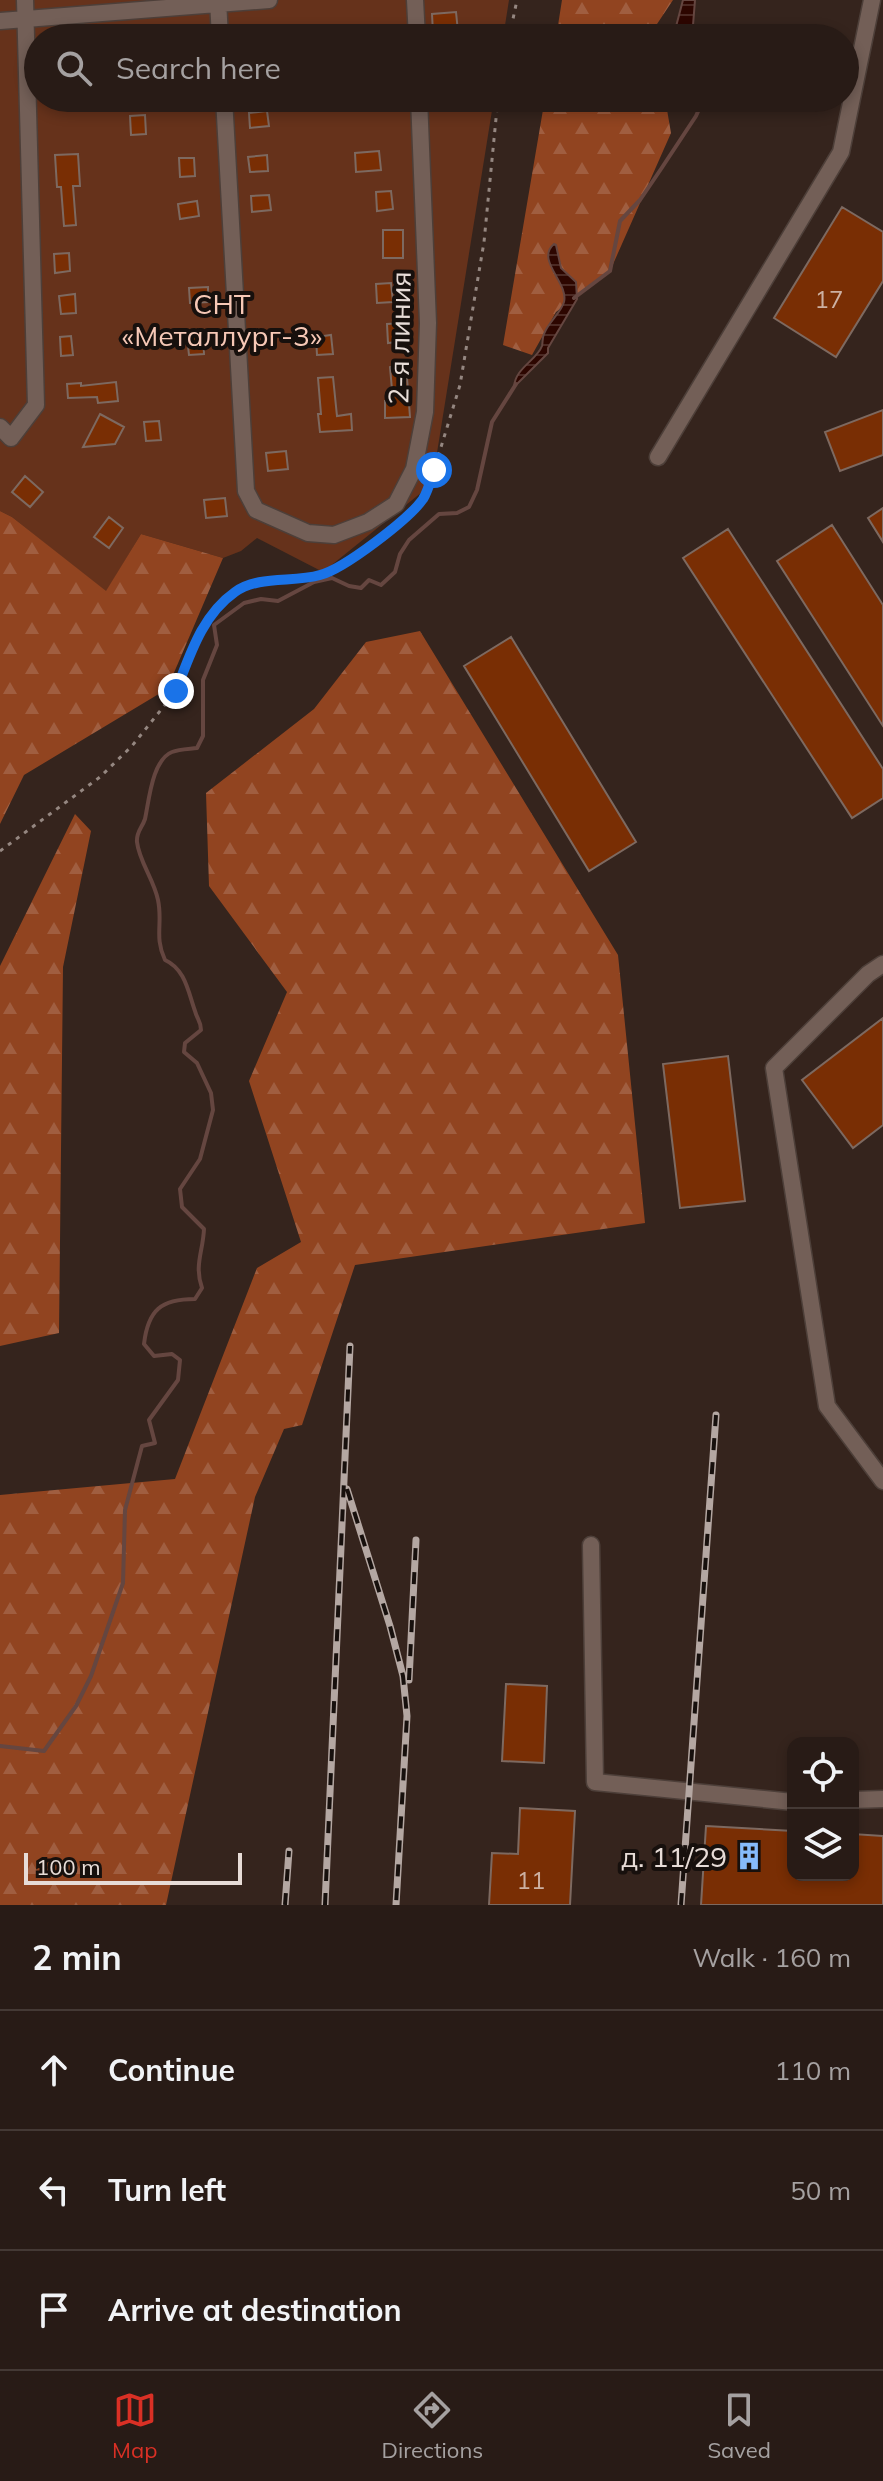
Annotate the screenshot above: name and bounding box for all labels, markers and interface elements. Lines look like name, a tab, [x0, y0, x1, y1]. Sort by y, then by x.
search box	[24, 24, 859, 112]
icon: search	[52, 46, 96, 90]
text: Search here	[116, 49, 281, 87]
street label: 2-я линия	[380, 271, 418, 405]
house number: 17	[815, 284, 843, 314]
park label: СНТ «Металлург-3»	[122, 286, 322, 353]
route start	[416, 452, 452, 488]
route end	[158, 673, 194, 709]
map controls	[787, 1737, 859, 1881]
button: locate	[787, 1737, 859, 1809]
button: layers	[787, 1809, 859, 1881]
place label: д. 11/29	[621, 1839, 727, 1874]
building icon: д. 11/29	[734, 1841, 764, 1871]
scale bar	[24, 1849, 242, 1885]
text: 100 m	[36, 1853, 101, 1881]
house number: 11	[517, 1865, 545, 1895]
text: 2 min	[32, 1936, 122, 1979]
text: Walk · 160 m	[692, 1941, 851, 1974]
icon: ahead	[32, 2048, 76, 2092]
text: Continue	[108, 2051, 235, 2089]
text: 110 m	[775, 2054, 851, 2087]
icon: left	[32, 2168, 76, 2212]
text: Turn left	[108, 2171, 226, 2209]
text: 50 m	[790, 2174, 851, 2207]
icon: arrive	[32, 2288, 76, 2332]
text: Arrive at destination	[108, 2291, 402, 2329]
tab: Map	[112, 2388, 157, 2464]
tab: Directions	[382, 2388, 483, 2464]
tab: Saved	[707, 2388, 771, 2464]

